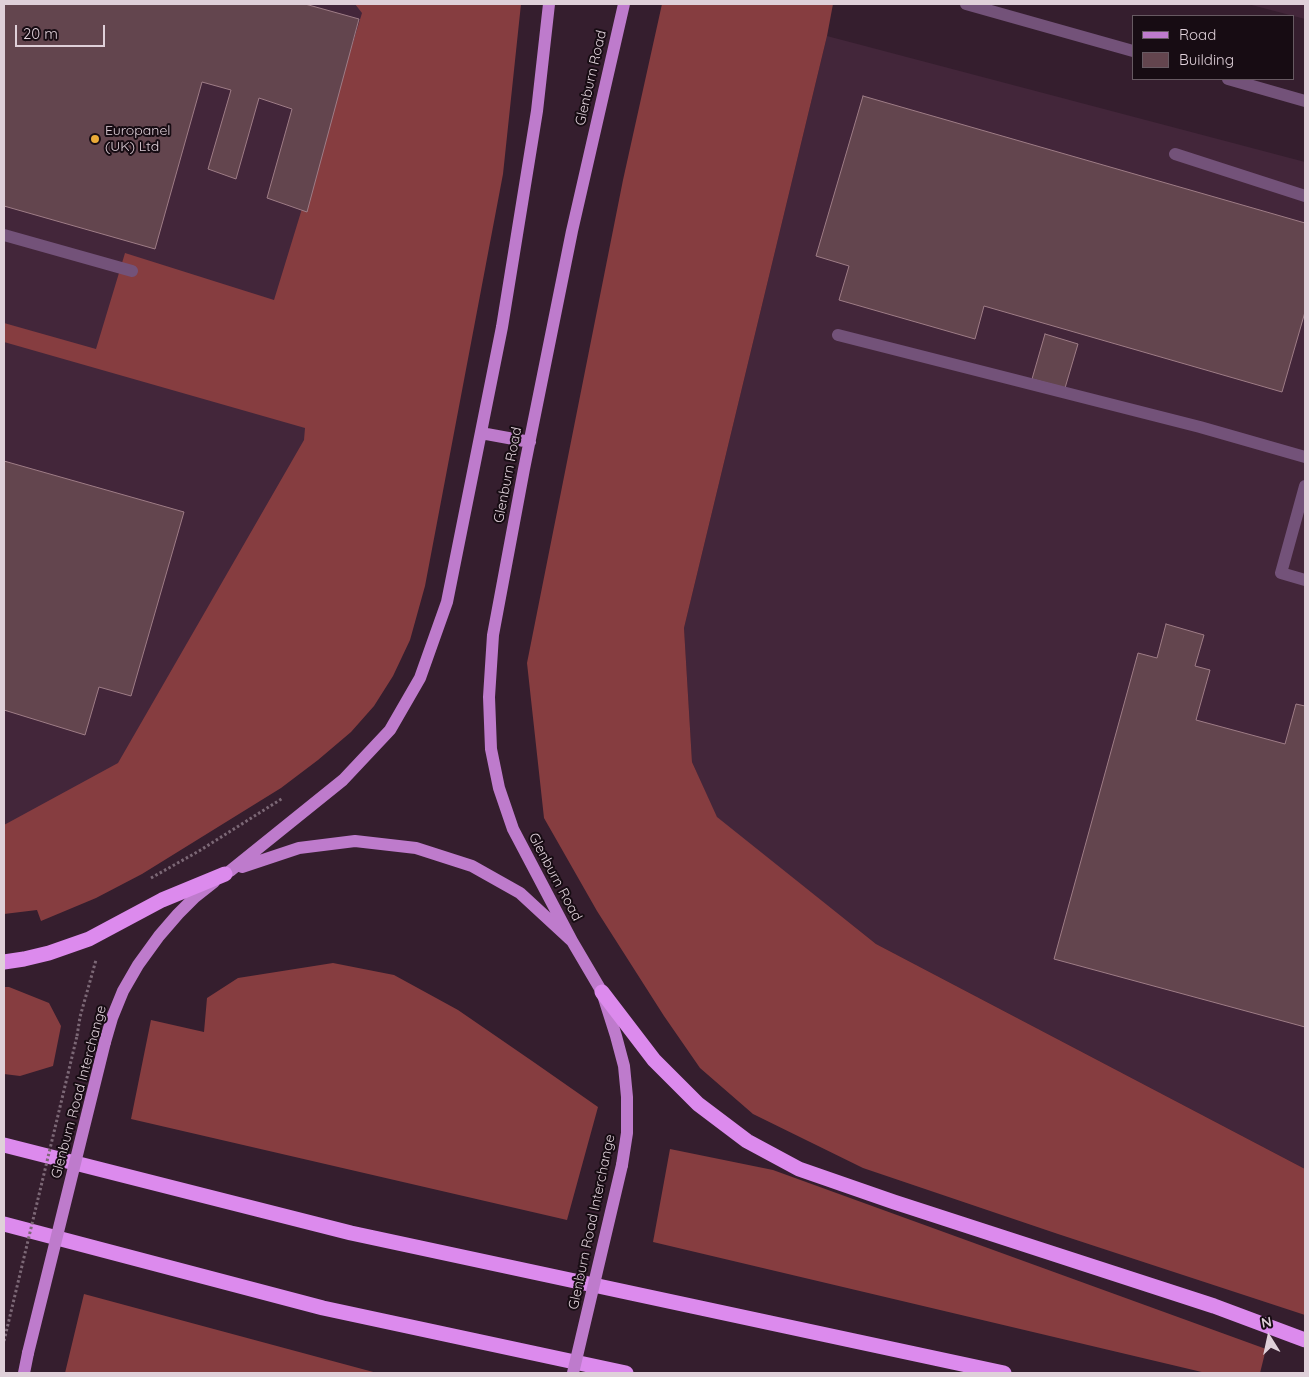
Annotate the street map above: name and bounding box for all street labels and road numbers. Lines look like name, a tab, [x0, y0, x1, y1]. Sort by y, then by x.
street label: Glenburn Road	[572, 29, 610, 127]
street label: Glenburn Road	[490, 426, 526, 524]
street label: Glenburn Road	[525, 830, 585, 924]
street label: Glenburn Road Interchange	[48, 1004, 110, 1180]
street label: Glenburn Road Interchange	[565, 1133, 619, 1311]

